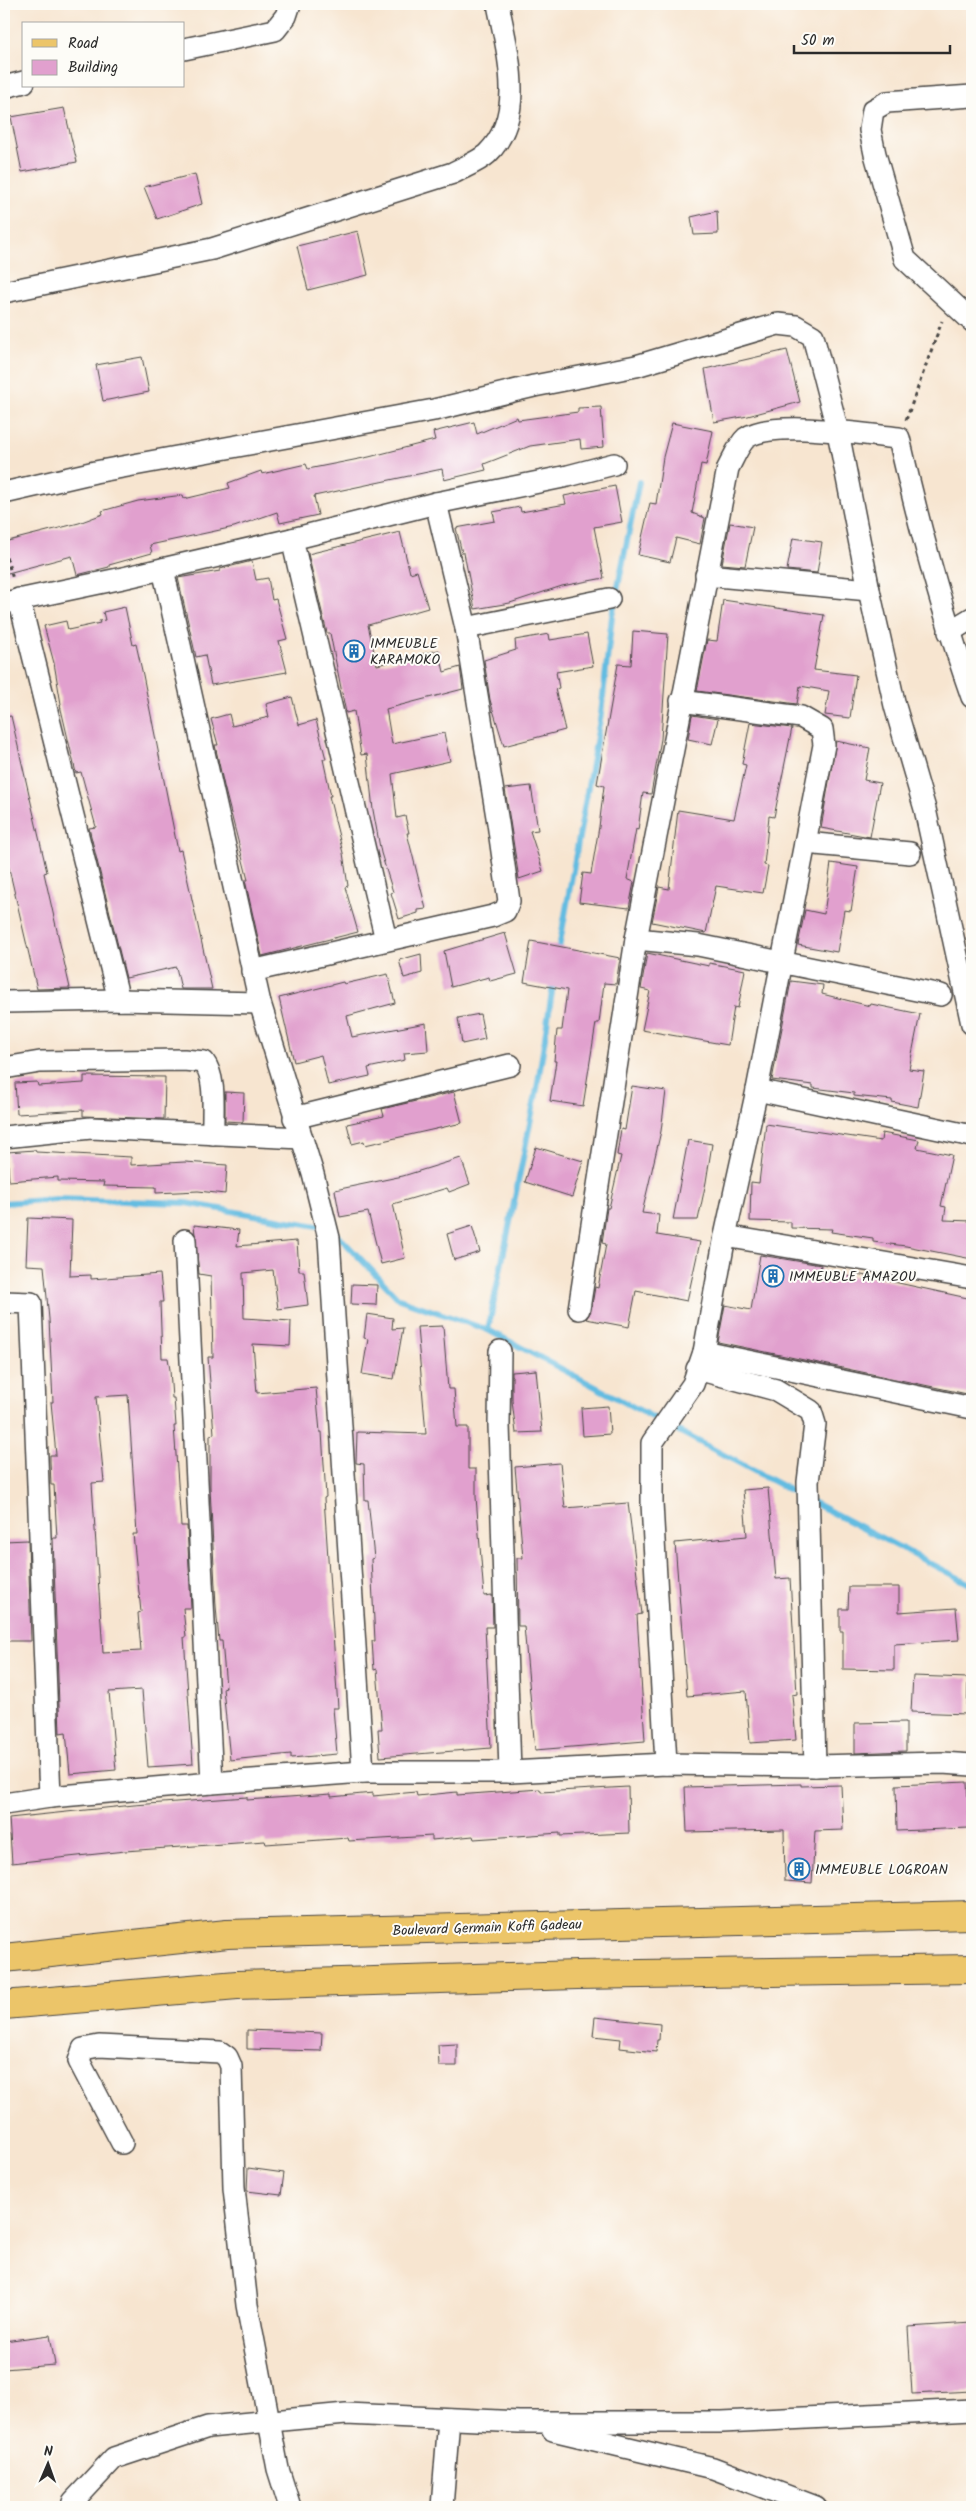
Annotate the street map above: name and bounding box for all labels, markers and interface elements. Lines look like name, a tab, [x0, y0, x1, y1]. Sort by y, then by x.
legend	[22, 22, 185, 88]
scale bar	[794, 22, 950, 54]
text: 50 m	[801, 29, 835, 53]
text: Road	[68, 32, 99, 56]
text: Building	[68, 56, 118, 80]
place label: IMMEUBLE KARAMOKO	[370, 633, 440, 671]
building icon: IMMEUBLE KARAMOKO	[342, 639, 366, 663]
building icon: IMMEUBLE AMAZOU	[761, 1264, 785, 1288]
place label: IMMEUBLE AMAZOU	[789, 1266, 916, 1288]
building icon: IMMEUBLE LOGROAN	[787, 1857, 811, 1881]
place label: IMMEUBLE LOGROAN	[815, 1859, 948, 1881]
street label: Boulevard Germain Koffi Gadeau	[392, 1914, 582, 1942]
north arrow	[22, 2438, 72, 2488]
text: N	[44, 2441, 53, 2463]

